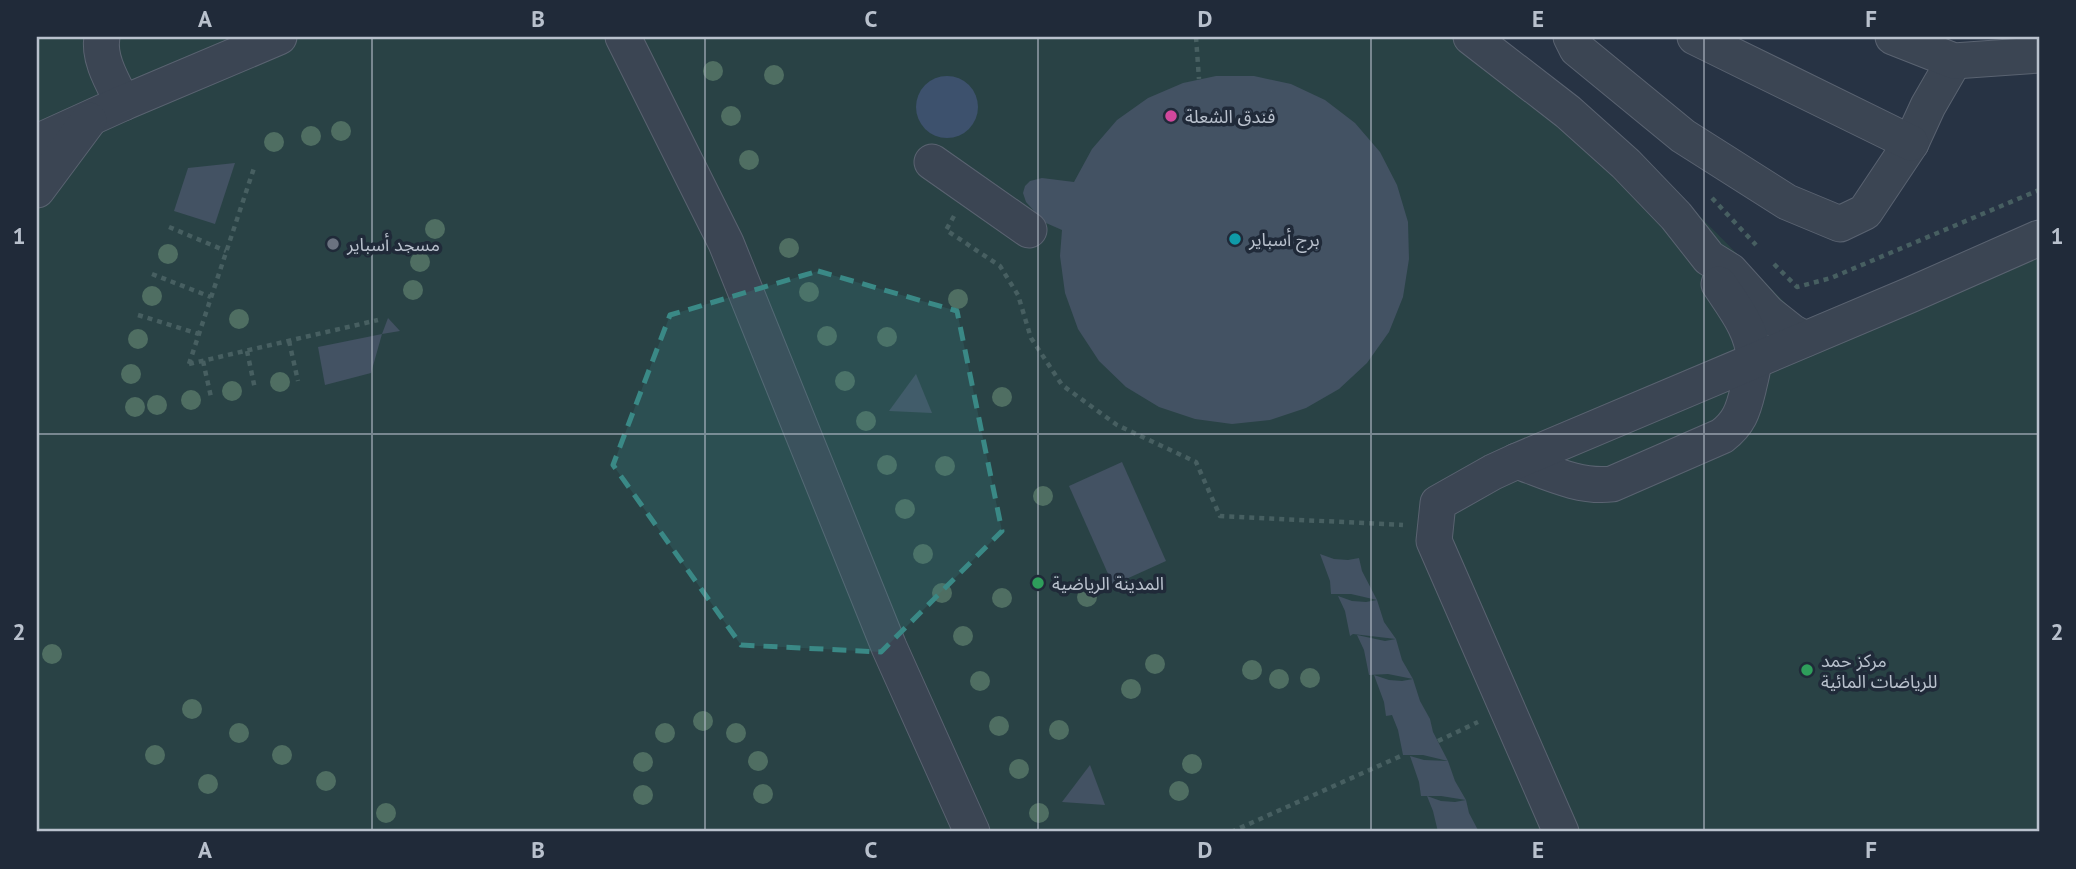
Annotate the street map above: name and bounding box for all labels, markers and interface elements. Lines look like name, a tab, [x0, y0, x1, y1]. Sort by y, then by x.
text: A	[198, 4, 212, 33]
text: B	[531, 4, 545, 33]
text: C	[865, 4, 878, 33]
text: D	[1198, 4, 1212, 33]
text: E	[1532, 4, 1544, 33]
text: F	[1865, 4, 1877, 33]
place label: فندق الشعلة	[1185, 105, 1275, 128]
marker: فندق الشعلة	[1163, 108, 1179, 124]
text: 1	[12, 221, 26, 250]
text: 1	[2050, 221, 2064, 250]
place label: برج أسباير	[1248, 228, 1320, 253]
marker: برج أسباير	[1227, 231, 1243, 247]
place label: مسجد أسباير	[346, 233, 440, 256]
marker: مسجد أسباير	[325, 236, 341, 252]
place label: المدينة الرياضية	[1052, 572, 1164, 595]
marker: المدينة الرياضية	[1030, 575, 1046, 591]
text: 2	[12, 617, 26, 646]
text: 2	[2050, 617, 2064, 646]
place label: مركز حمد للرياضات المائية	[1821, 649, 1937, 693]
marker: مركز حمد للرياضات المائية	[1799, 662, 1815, 678]
text: A	[198, 835, 212, 864]
text: B	[531, 835, 545, 864]
text: C	[865, 835, 878, 864]
text: D	[1198, 835, 1212, 864]
text: E	[1532, 835, 1544, 864]
text: F	[1865, 835, 1877, 864]

